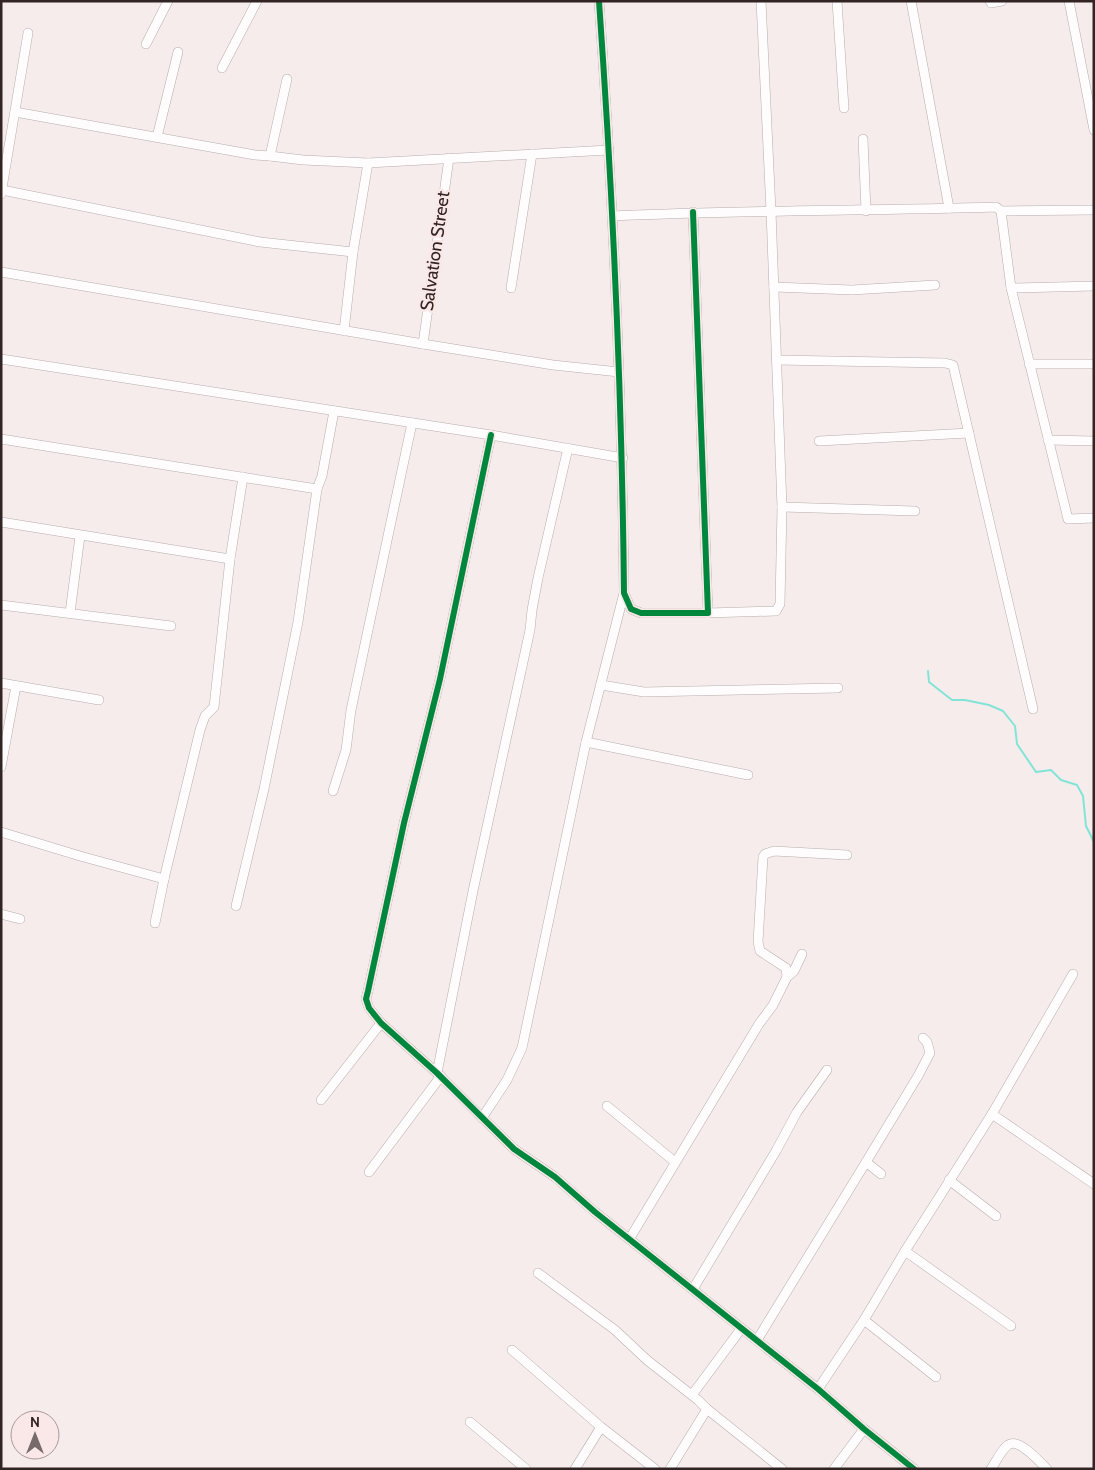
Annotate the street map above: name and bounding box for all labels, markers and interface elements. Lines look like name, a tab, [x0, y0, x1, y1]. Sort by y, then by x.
street label: Salvation Street	[416, 190, 454, 312]
north arrow	[10, 1410, 60, 1460]
text: N	[30, 1413, 40, 1431]

